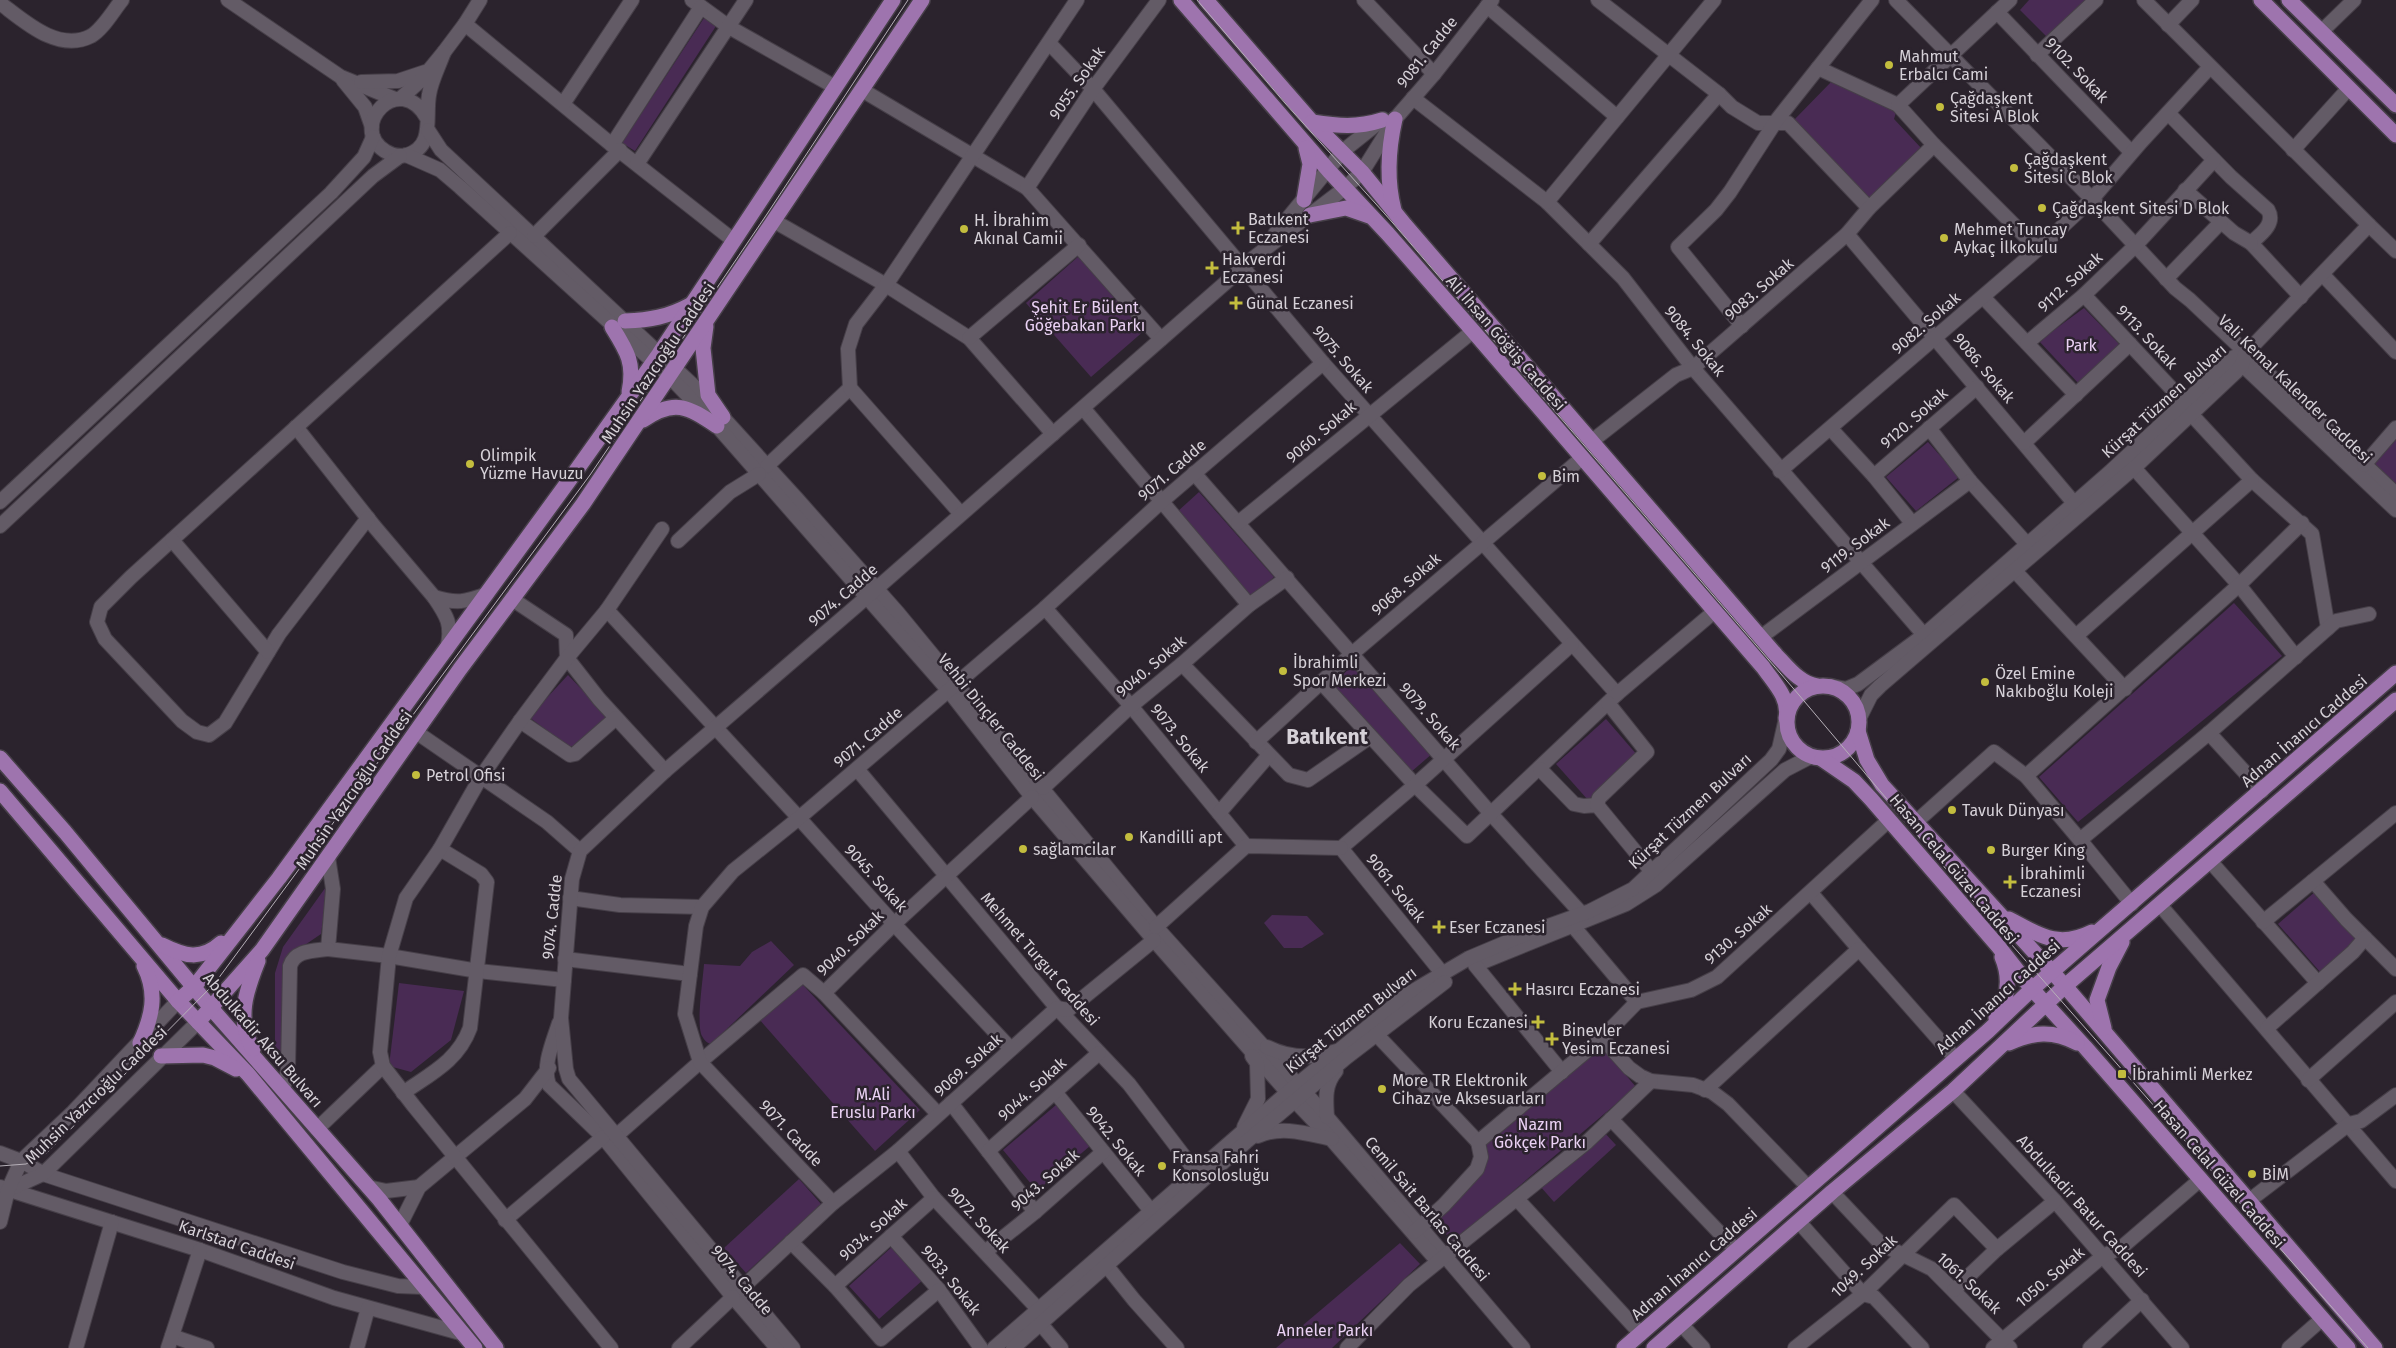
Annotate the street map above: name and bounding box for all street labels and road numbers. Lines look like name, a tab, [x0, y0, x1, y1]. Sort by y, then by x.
street label: 9081. Cadde	[1393, 13, 1461, 91]
street label: 9102. Sokak	[2041, 34, 2113, 107]
street label: 9055. Sokak	[1045, 42, 1109, 123]
street label: 9112. Sokak	[2034, 247, 2107, 316]
street label: 9083. Sokak	[1721, 253, 1798, 324]
street label: Ali İhsan Göğüş Caddesi	[1442, 271, 1570, 415]
street label: Muhsin Yazıcıoğlu Caddesi	[597, 279, 719, 447]
street label: 9082. Sokak	[1888, 287, 1965, 358]
street label: 9113. Sokak	[2113, 301, 2182, 374]
street label: 9084. Sokak	[1661, 302, 1730, 381]
street label: Vali Kemal Kalender Caddesi	[2214, 311, 2376, 467]
street label: 9075. Sokak	[1309, 321, 1378, 397]
street label: 9086. Sokak	[1949, 329, 2019, 408]
street label: Kürşat Tüzmen Bulvarı	[2098, 340, 2231, 463]
street label: 9120. Sokak	[1877, 383, 1952, 452]
street label: 9060. Sokak	[1282, 397, 1361, 467]
street label: 9071. Cadde	[1134, 435, 1210, 505]
street label: 9119. Sokak	[1817, 513, 1894, 577]
street label: 9068. Sokak	[1367, 548, 1445, 619]
street label: 9074. Cadde	[805, 560, 881, 630]
street label: 9040. Sokak	[1112, 631, 1191, 701]
street label: Vehbi Dinçler Caddesi	[933, 650, 1048, 785]
street label: Adnan İnanıcı Caddesi	[2236, 670, 2371, 791]
street label: 9079. Sokak	[1396, 678, 1465, 754]
street label: 9073. Sokak	[1147, 700, 1214, 777]
street label: 9071. Cadde	[830, 703, 906, 771]
street label: Muhsin Yazıcıoğlu Caddesi	[292, 707, 416, 873]
street label: Kürşat Tüzmen Bulvarı	[1625, 749, 1756, 874]
street label: Hasan Celal Güzel Caddesi	[1886, 790, 2022, 948]
street label: 9045. Sokak	[841, 840, 912, 916]
street label: 9061. Sokak	[1363, 850, 1430, 927]
street label: 9074. Cadde	[538, 874, 566, 960]
street label: Mehmet Turgut Caddesi	[977, 888, 1103, 1030]
street label: 9130. Sokak	[1700, 899, 1776, 968]
street label: 9040. Sokak	[813, 906, 888, 980]
street label: Adnan İnanıcı Caddesi	[1931, 935, 2064, 1058]
street label: Kürşat Tüzmen Bulvarı	[1282, 963, 1421, 1078]
street label: Abdulkadir Aksu Bulvarı	[199, 969, 327, 1111]
street label: Muhsin Yazıcıoğlu Caddesi	[21, 1022, 171, 1168]
street label: 9069. Sokak	[930, 1029, 1007, 1101]
street label: 9044. Sokak	[994, 1053, 1071, 1125]
street label: 9071. Cadde	[755, 1096, 827, 1170]
street label: Hasan Celal Güzel Caddesi	[2150, 1096, 2288, 1252]
street label: 9042. Sokak	[1082, 1102, 1150, 1180]
street label: Abdulkadir Batur Caddesi	[2013, 1131, 2151, 1281]
street label: Cemil Sait Barlas Caddesi	[1361, 1133, 1493, 1285]
street label: 9043. Sokak	[1007, 1145, 1084, 1215]
street label: 9072. Sokak	[944, 1183, 1015, 1257]
street label: 9034. Sokak	[835, 1193, 911, 1264]
street label: Adnan İnanıcı Caddesi	[1626, 1203, 1761, 1324]
street label: Karlstad Caddesi	[176, 1216, 298, 1274]
street label: 1049. Sokak	[1827, 1230, 1902, 1301]
street label: 9074. Cadde	[707, 1241, 777, 1319]
street label: 9033. Sokak	[917, 1241, 985, 1319]
street label: 1050. Sokak	[2012, 1242, 2089, 1311]
street label: 1061. Sokak	[1933, 1248, 2006, 1318]

